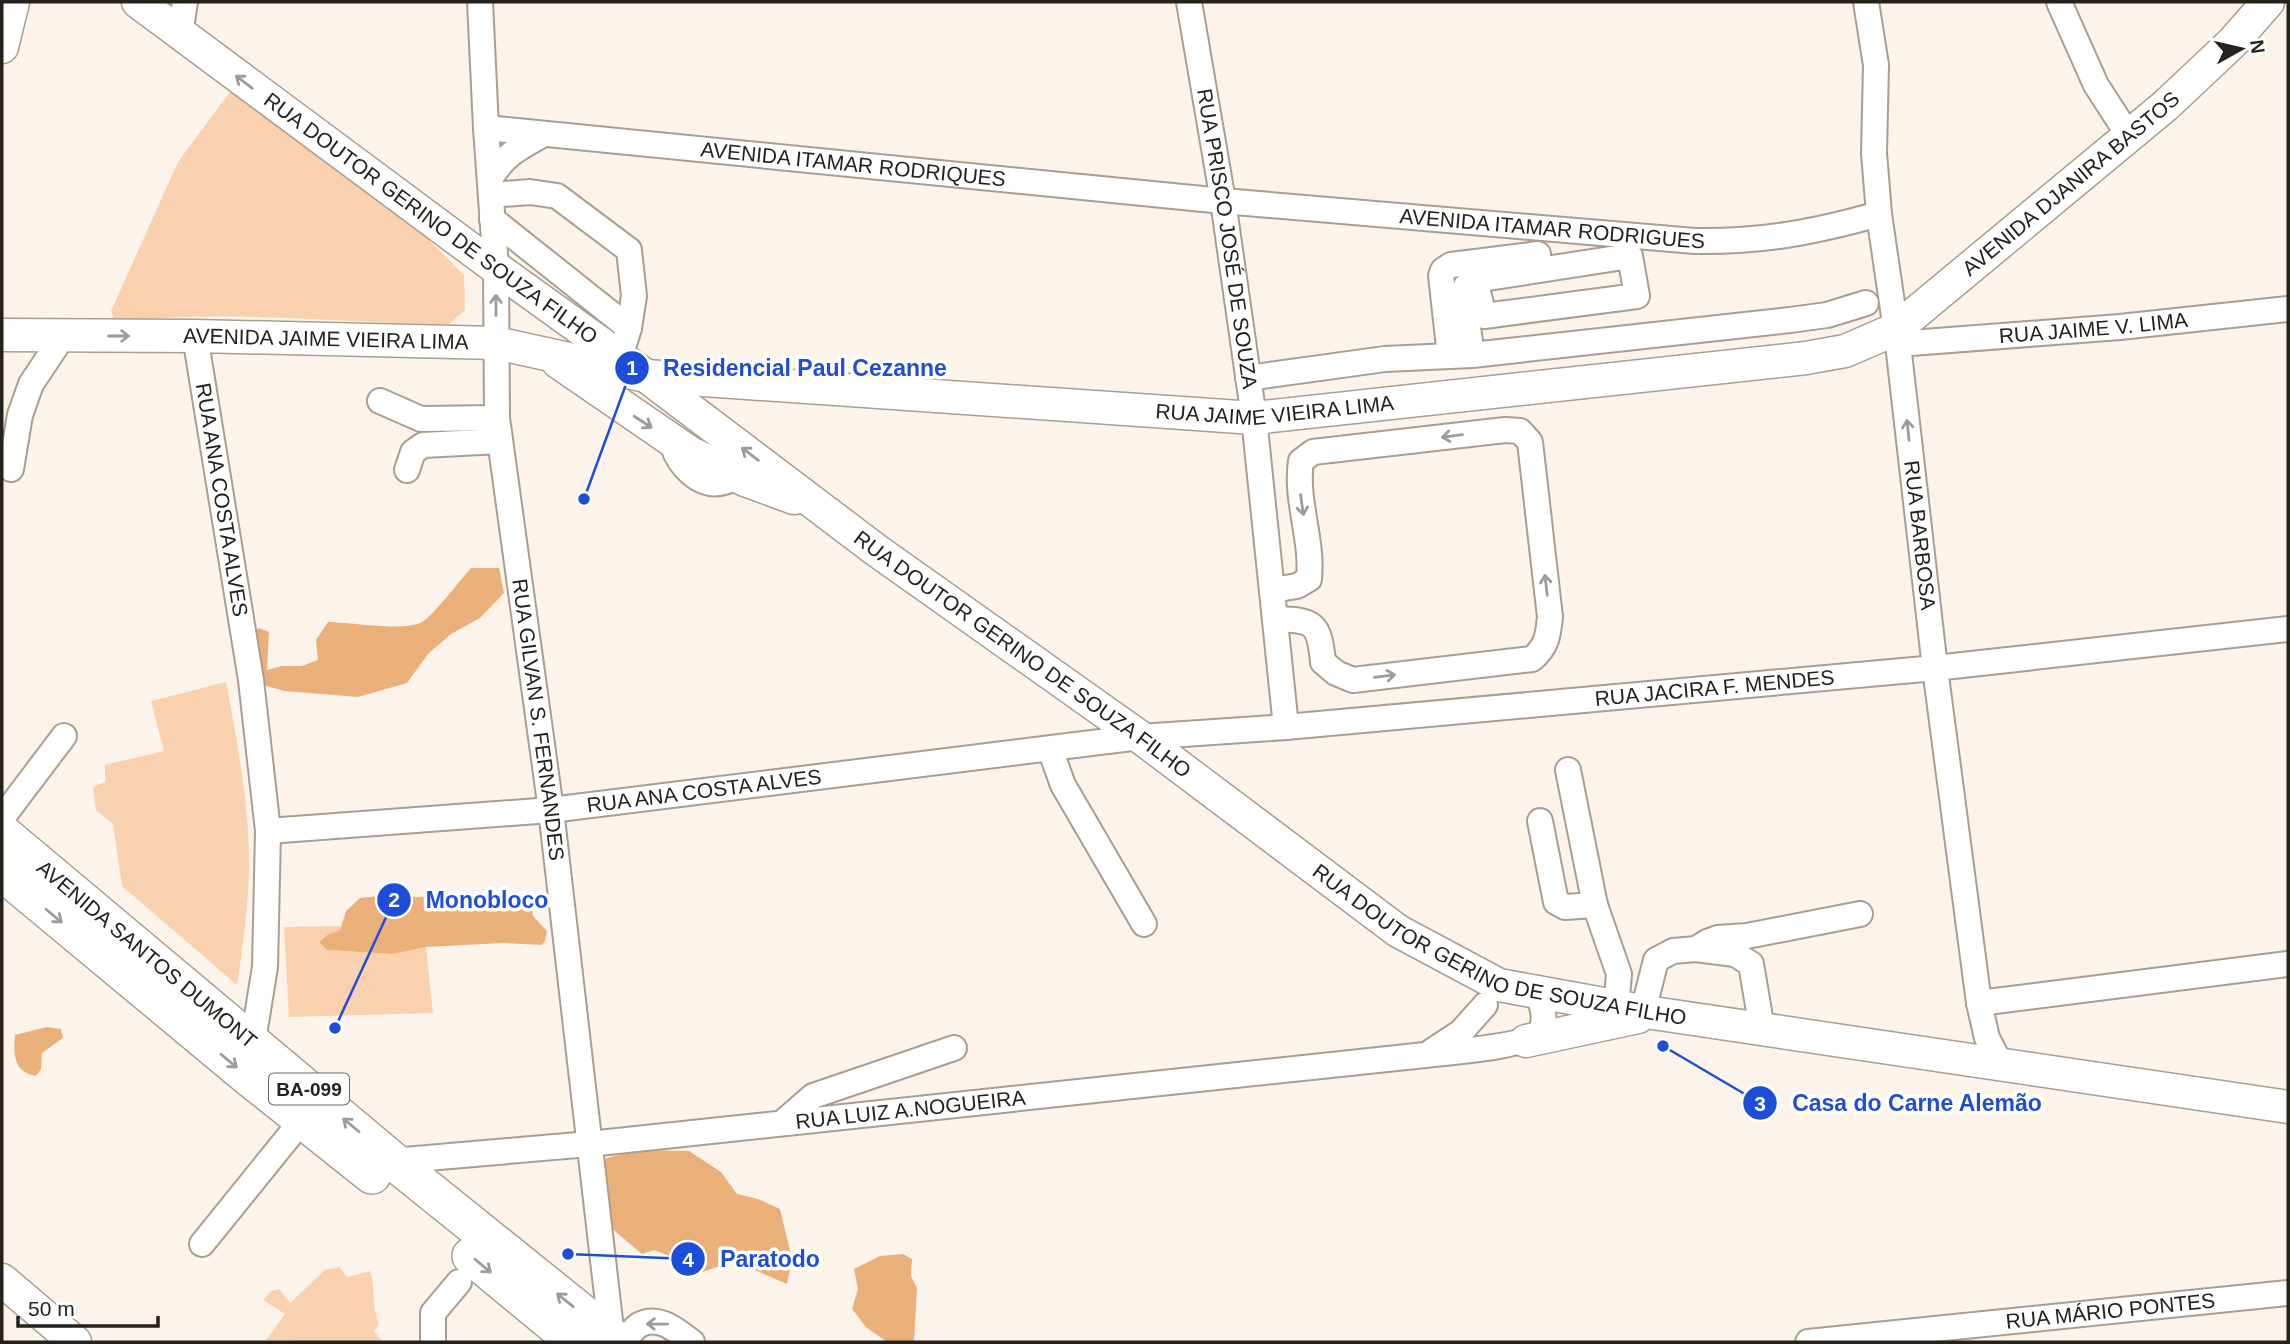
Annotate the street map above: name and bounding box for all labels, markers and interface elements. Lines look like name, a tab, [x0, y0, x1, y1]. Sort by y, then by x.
north arrow	[2206, 14, 2276, 84]
text: N	[2246, 38, 2269, 55]
one-way arrow	[235, 75, 254, 89]
street label: RUA PRISCO JOSÉ DE SOUZA	[1193, 87, 1262, 391]
street label: AVENIDA DJANIRA BASTOS	[1958, 87, 2184, 280]
street label: RUA DOUTOR GERINO DE SOUZA FILHO	[260, 88, 602, 348]
street label: AVENIDA ITAMAR RODRIQUES	[700, 137, 1007, 190]
street label: AVENIDA ITAMAR RODRIGUES	[1399, 204, 1705, 252]
one-way arrow	[489, 294, 503, 317]
street label: RUA JAIME V. LIMA	[1998, 308, 2189, 347]
street label: AVENIDA JAIME VIEIRA LIMA	[183, 324, 469, 353]
one-way arrow	[107, 329, 130, 343]
callout: Residencial Paul Cezanne	[615, 346, 961, 390]
text: Residencial Paul Cezanne	[663, 355, 947, 381]
text: 1	[626, 356, 638, 379]
street label: RUA ANA COSTA ALVES	[192, 381, 253, 618]
street label: RUA JAIME VIEIRA LIMA	[1155, 391, 1395, 429]
one-way arrow	[633, 415, 652, 429]
one-way arrow	[1901, 419, 1914, 442]
one-way arrow	[1441, 430, 1464, 443]
one-way arrow	[742, 446, 760, 461]
street label: RUA BARBOSA	[1900, 459, 1940, 611]
one-way arrow	[1295, 493, 1308, 516]
street label: RUA DOUTOR GERINO DE SOUZA FILHO	[850, 526, 1195, 782]
one-way arrow	[1540, 574, 1553, 597]
street label: RUA GILVAN S. FERNANDES	[508, 577, 569, 862]
street label: RUA JACIRA F. MENDES	[1594, 665, 1835, 710]
one-way arrow	[1374, 670, 1396, 683]
street label: RUA ANA COSTA ALVES	[585, 765, 823, 816]
street label: AVENIDA SANTOS DUMONT	[33, 855, 262, 1053]
street label: RUA DOUTOR GERINO DE SOUZA FILHO	[1309, 859, 1688, 1029]
callout: Monobloco	[377, 878, 562, 922]
text: Monobloco	[426, 887, 548, 913]
text: 2	[388, 888, 400, 911]
one-way arrow	[45, 908, 63, 924]
one-way arrow	[220, 1053, 238, 1069]
road number: BA-099	[269, 1074, 349, 1105]
callout: Casa do Carne Alemão	[1743, 1081, 2056, 1125]
street label: RUA LUIZ A.NOGUEIRA	[794, 1086, 1027, 1133]
text: Casa do Carne Alemão	[1792, 1090, 2042, 1116]
text: 3	[1754, 1092, 1766, 1115]
one-way arrow	[342, 1117, 360, 1133]
callout: Paratodo	[671, 1237, 833, 1281]
text: Paratodo	[720, 1246, 820, 1272]
text: 4	[682, 1248, 694, 1271]
one-way arrow	[473, 1258, 491, 1273]
scale bar	[18, 1284, 158, 1328]
street label: RUA MÁRIO PONTES	[2005, 1289, 2216, 1333]
one-way arrow	[557, 1292, 575, 1307]
text: 50 m	[28, 1297, 75, 1320]
one-way arrow	[646, 1318, 669, 1331]

